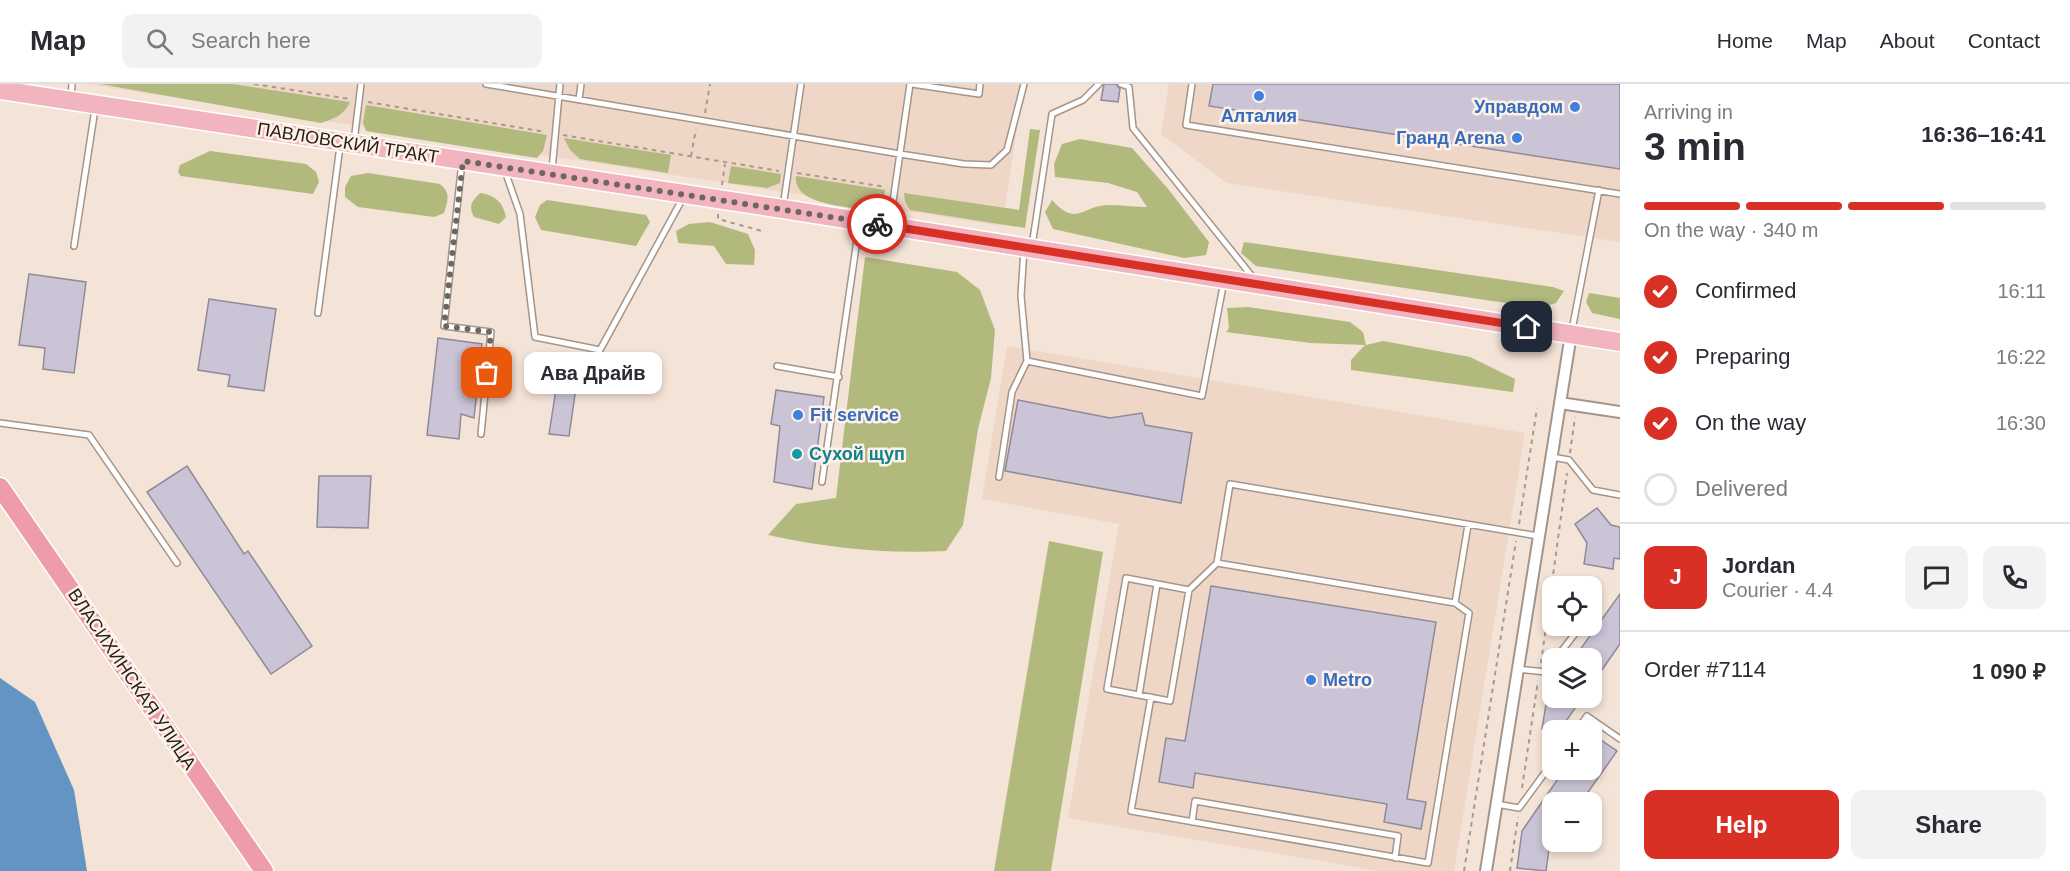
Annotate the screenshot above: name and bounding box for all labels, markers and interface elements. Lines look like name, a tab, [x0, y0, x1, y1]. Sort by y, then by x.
search box	[122, 14, 542, 68]
text: Map	[30, 25, 86, 56]
icon: search	[143, 25, 176, 58]
text: Search here	[191, 28, 311, 53]
text: Home	[1717, 29, 1773, 52]
text: Map	[1806, 29, 1847, 52]
text: About	[1880, 29, 1935, 52]
text: Contact	[1968, 29, 2040, 52]
marker: Алталия	[1252, 89, 1266, 103]
place label: Управдом	[1474, 97, 1563, 117]
marker: Управдом	[1568, 100, 1582, 114]
text: Arriving in	[1644, 101, 1733, 123]
place label: Алталия	[1221, 106, 1297, 126]
street label: ПАВЛОВСКИЙ ТРАКТ	[256, 118, 440, 167]
text: 16:36–16:41	[1921, 122, 2046, 147]
text: 3 min	[1644, 125, 1746, 168]
place label: Гранд Arena	[1396, 128, 1506, 148]
marker: Гранд Arena	[1510, 131, 1524, 145]
courier	[847, 194, 907, 254]
icon: bike	[861, 208, 894, 241]
text: On the way · 340 m	[1644, 219, 1819, 241]
icon: check	[1644, 275, 1677, 308]
text: Confirmed	[1695, 278, 1796, 303]
text: 16:11	[1997, 280, 2046, 302]
pin	[1501, 301, 1552, 352]
icon: home	[1510, 310, 1543, 343]
icon: check	[1644, 341, 1677, 374]
text: Preparing	[1695, 344, 1790, 369]
text: 16:22	[1996, 346, 2046, 368]
pin	[461, 347, 512, 398]
callout: Ава Драйв	[523, 352, 661, 394]
icon: bag	[470, 356, 503, 389]
text: Ава Драйв	[540, 362, 646, 384]
place label: Fit service	[810, 405, 899, 425]
icon: check	[1644, 407, 1677, 440]
marker: Fit service	[791, 408, 805, 422]
text: On the way	[1695, 410, 1806, 435]
text: 16:30	[1996, 412, 2046, 434]
place label: Сухой щуп	[809, 444, 905, 464]
marker: Сухой щуп	[790, 447, 804, 461]
text: Delivered	[1695, 476, 1788, 501]
button: chat	[1905, 546, 1968, 609]
button: phone	[1983, 546, 2046, 609]
text: Jordan	[1722, 553, 1795, 578]
text: J	[1669, 564, 1682, 589]
map controls	[1542, 576, 1602, 852]
button: locate	[1542, 576, 1602, 636]
text: Courier · 4.4	[1722, 579, 1833, 601]
street label: ВЛАСИХИНСКАЯ УЛИЦА	[64, 585, 200, 773]
button: layers	[1542, 648, 1602, 708]
text: Order #7114	[1644, 657, 1766, 682]
text: 1 090 ₽	[1972, 659, 2046, 684]
place label: Metro	[1323, 670, 1372, 690]
marker: Metro	[1304, 673, 1318, 687]
button: +	[1542, 720, 1602, 780]
button: Help	[1644, 790, 1839, 859]
button: Share	[1851, 790, 2046, 859]
button: −	[1542, 792, 1602, 852]

